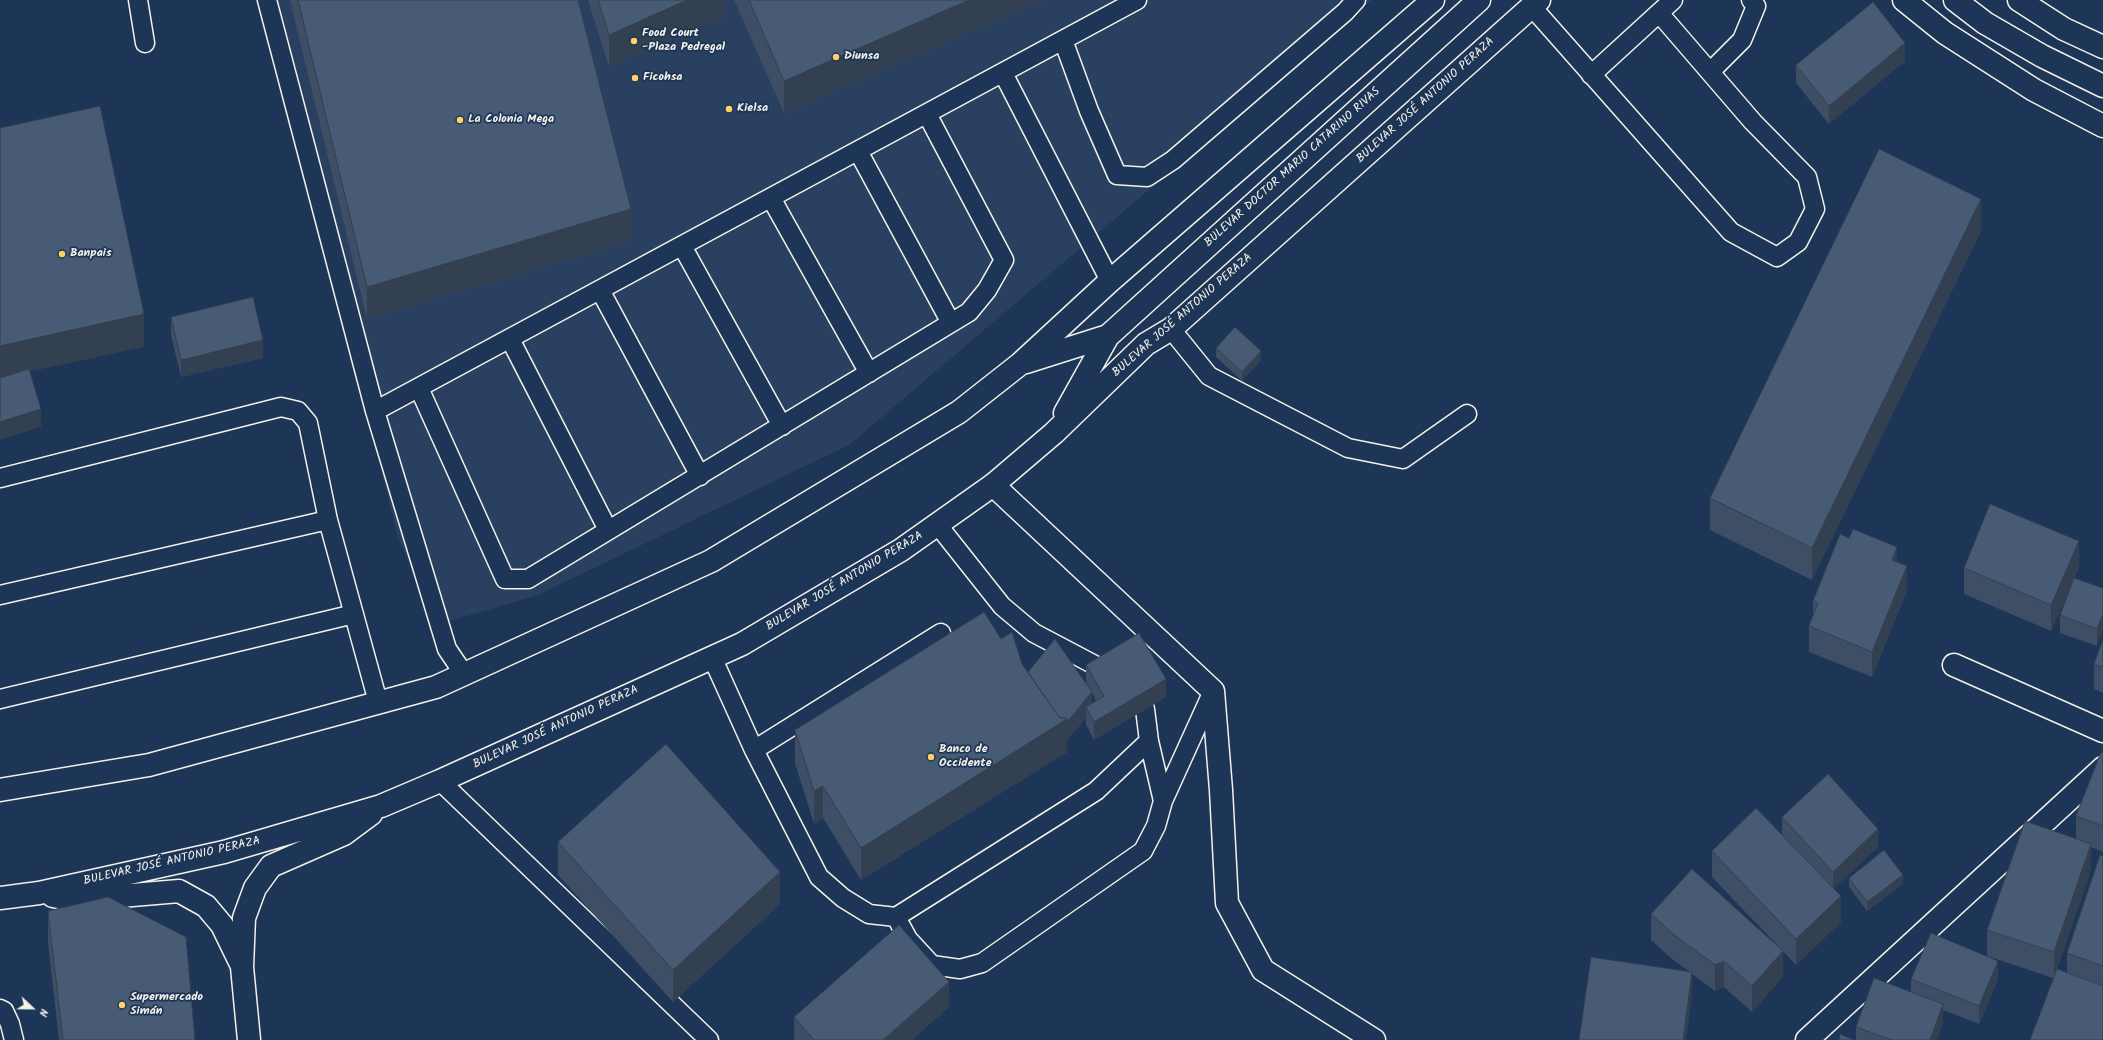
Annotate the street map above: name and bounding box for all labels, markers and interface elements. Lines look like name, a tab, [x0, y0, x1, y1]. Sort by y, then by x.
place label: Food Court -Plaza Pedregal	[642, 27, 725, 55]
street label: BULEVAR JOSÉ ANTONIO PERAZA	[1354, 35, 1498, 167]
marker: Food Court -Plaza Pedregal	[629, 36, 639, 46]
place label: Diunsa	[844, 50, 879, 64]
marker: Diunsa	[831, 52, 841, 62]
place label: Ficohsa	[643, 71, 682, 85]
marker: Ficohsa	[630, 73, 640, 83]
street label: BULEVAR DOCTOR MARIO CATARINO RIVAS	[1202, 85, 1384, 251]
place label: Kielsa	[737, 102, 768, 116]
marker: Kielsa	[724, 104, 734, 114]
place label: La Colonia Mega	[468, 113, 554, 127]
marker: La Colonia Mega	[455, 115, 465, 125]
place label: Banpais	[70, 247, 112, 261]
marker: Banpais	[57, 249, 67, 259]
street label: BULEVAR JOSÉ ANTONIO PERAZA	[1110, 251, 1256, 381]
street label: BULEVAR JOSÉ ANTONIO PERAZA	[764, 529, 926, 635]
street label: BULEVAR JOSÉ ANTONIO PERAZA	[471, 683, 641, 773]
place label: Banco de Occidente	[939, 743, 992, 771]
marker: Banco de Occidente	[926, 752, 936, 762]
street label: BULEVAR JOSÉ ANTONIO PERAZA	[82, 835, 262, 889]
north arrow	[12, 988, 52, 1028]
place label: Supermercado Simán	[130, 991, 203, 1019]
marker: Supermercado Simán	[117, 1000, 127, 1010]
text: N	[33, 1006, 53, 1019]

